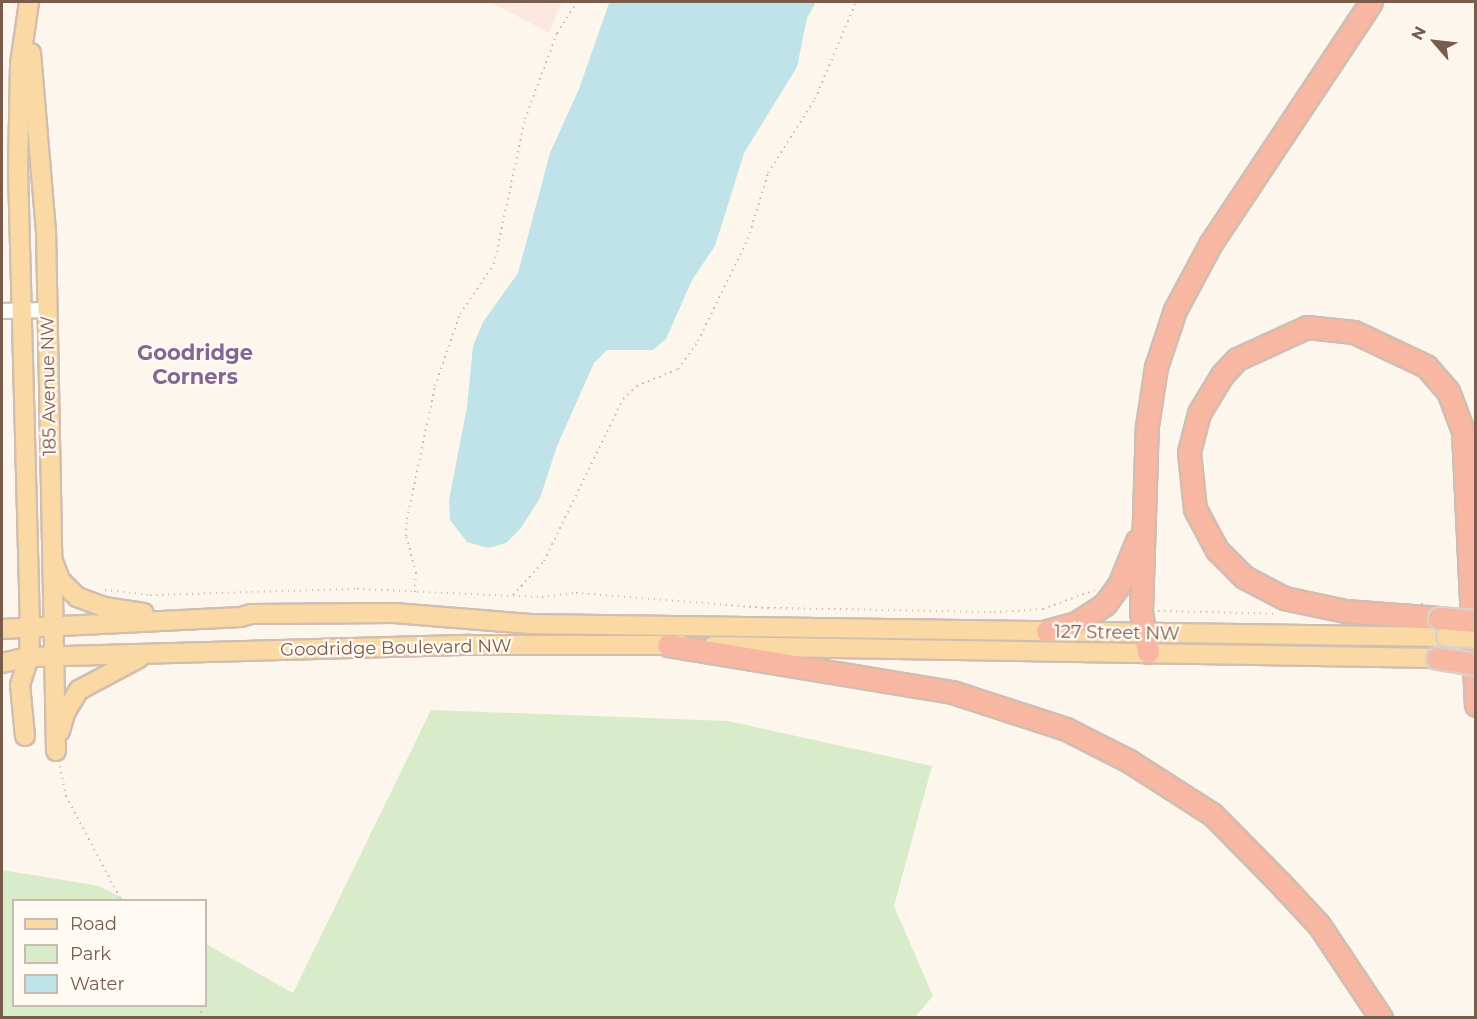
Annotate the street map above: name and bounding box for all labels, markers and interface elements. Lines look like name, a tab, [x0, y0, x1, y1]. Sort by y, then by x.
north arrow	[1405, 12, 1465, 72]
text: N	[1407, 23, 1430, 43]
street label: 185 Avenue NW	[37, 316, 61, 456]
district label: Goodridge Corners	[137, 340, 253, 390]
street label: 127 Street NW	[1054, 621, 1180, 645]
street label: Goodridge Boulevard NW	[280, 635, 512, 661]
legend	[12, 899, 207, 1007]
text: Road	[70, 913, 117, 935]
text: Park	[70, 943, 111, 965]
text: Water	[70, 973, 125, 995]

